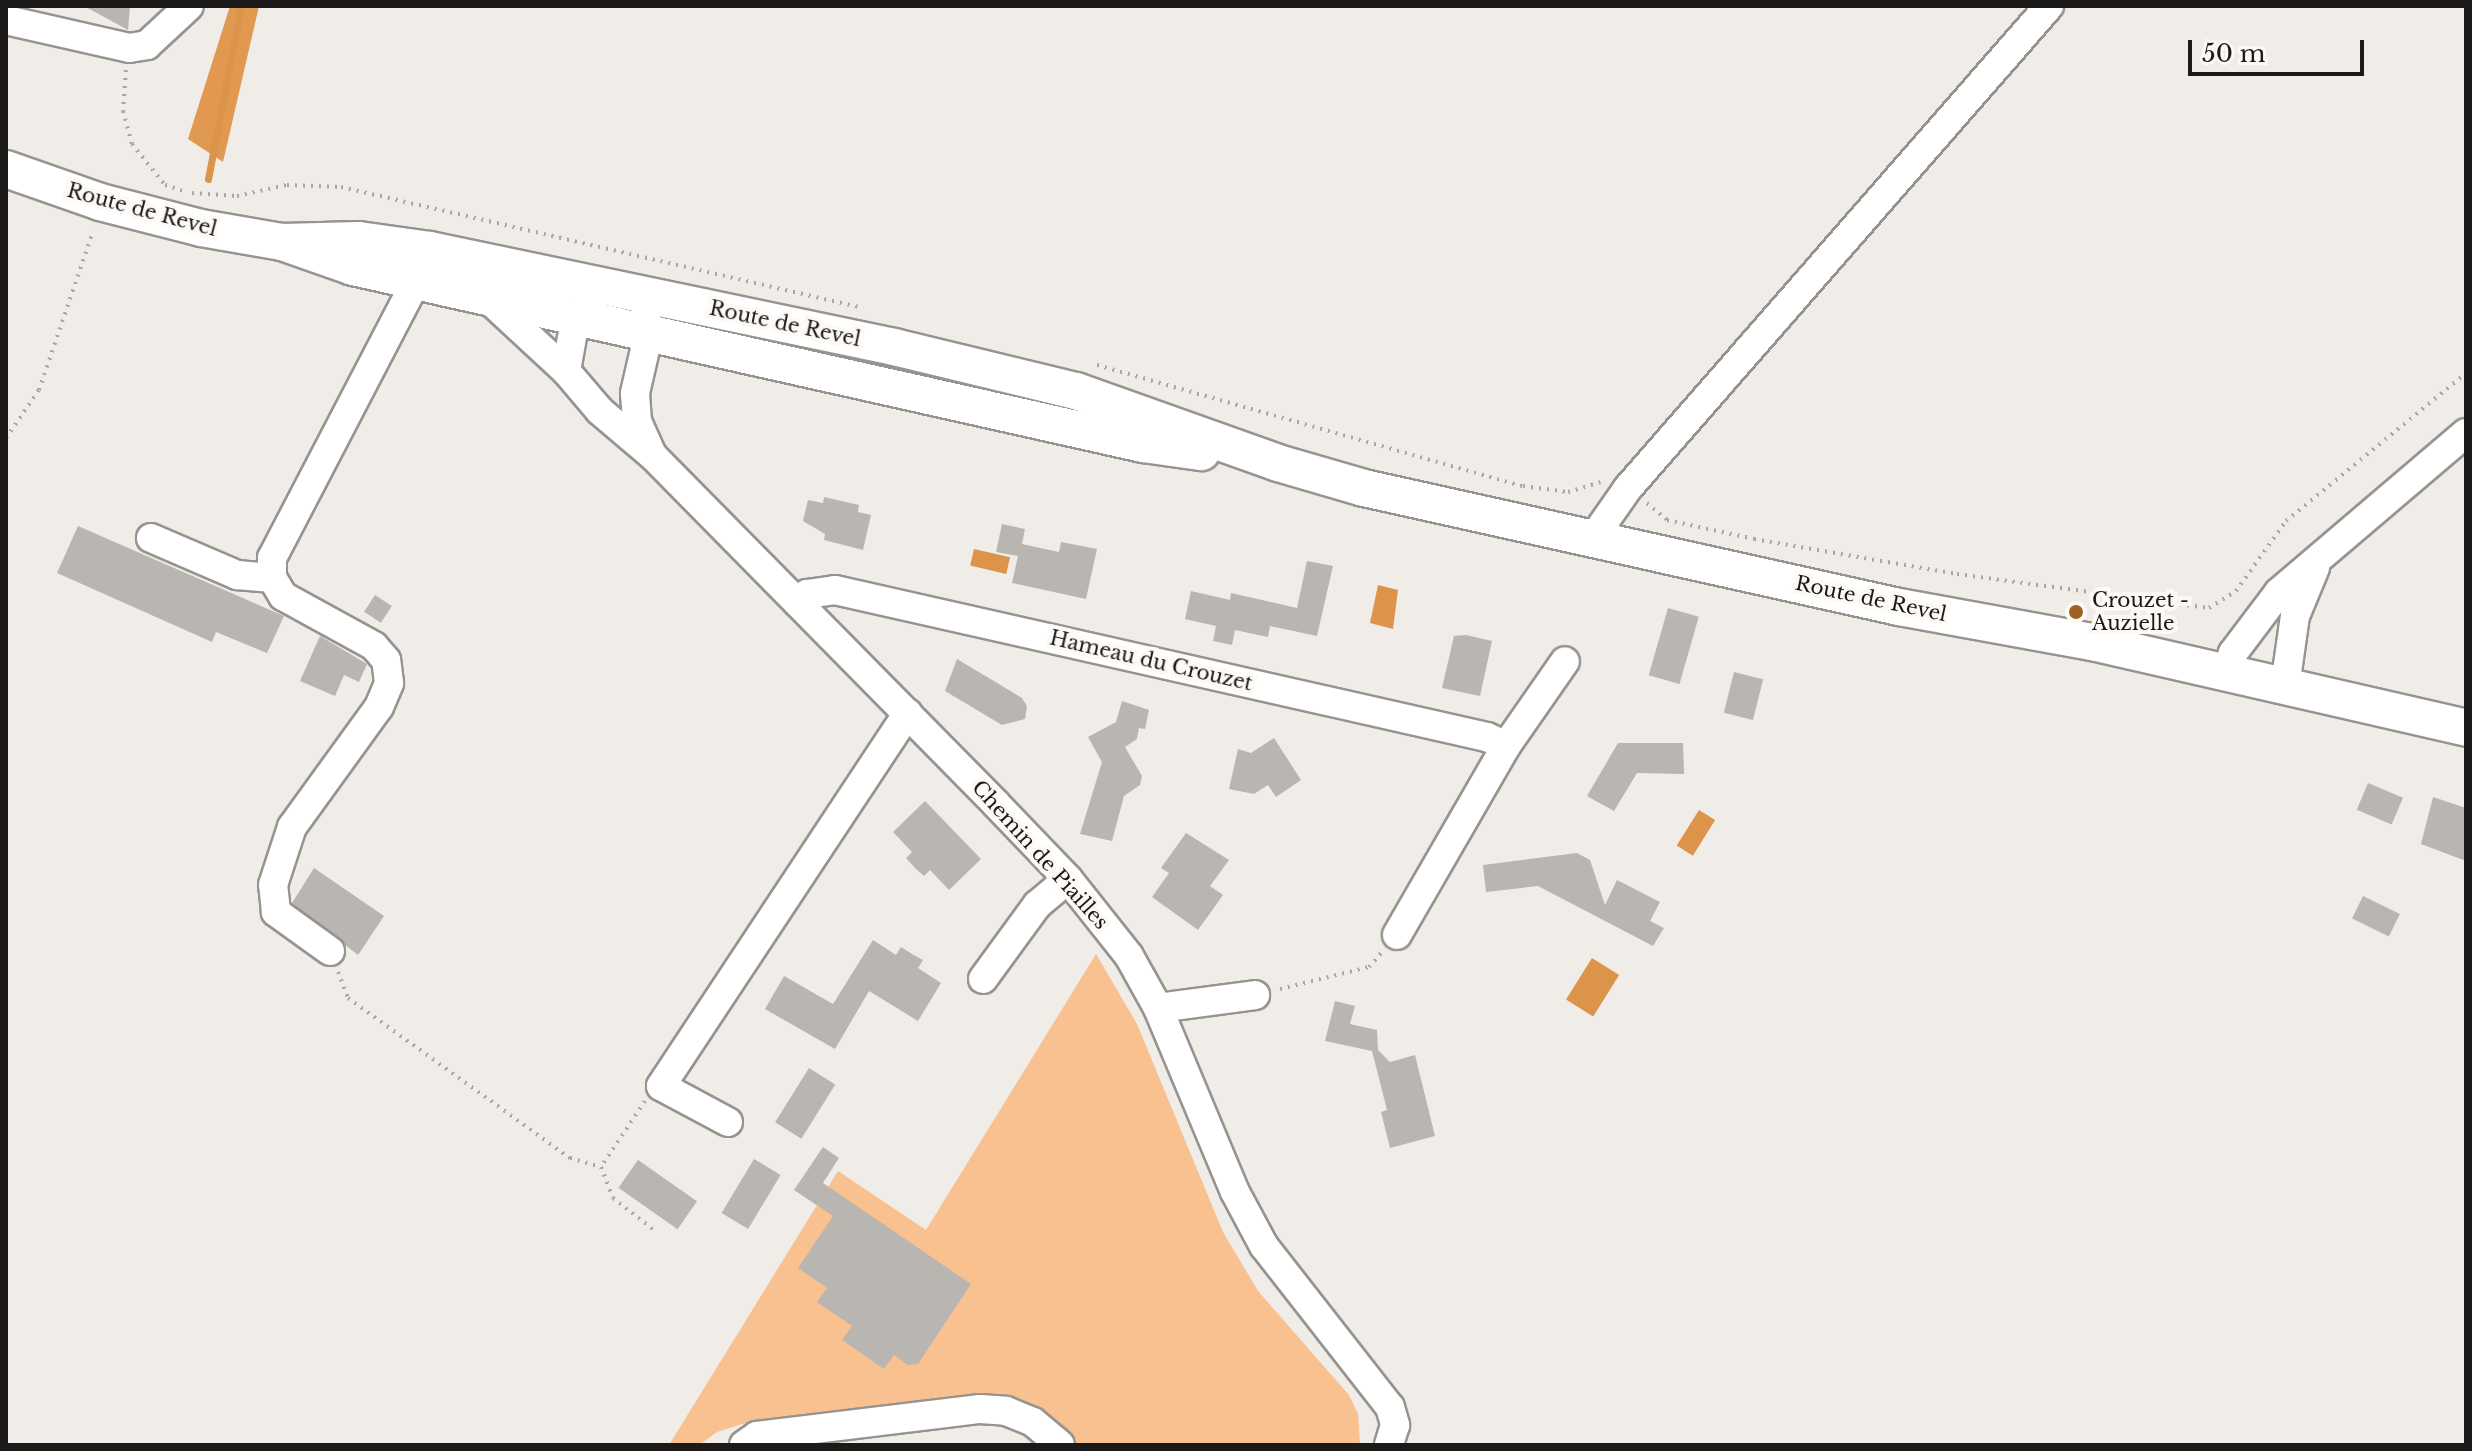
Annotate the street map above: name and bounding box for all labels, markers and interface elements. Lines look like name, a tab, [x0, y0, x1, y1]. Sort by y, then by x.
scale bar	[2192, 24, 2368, 74]
text: 50 m	[2202, 39, 2265, 68]
street label: Route de Revel	[64, 178, 220, 242]
street label: Route de Revel	[707, 296, 863, 352]
street label: Route de Revel	[1793, 571, 1949, 627]
place label: Crouzet - Auzielle	[2092, 588, 2189, 635]
marker: Crouzet - Auzielle	[2067, 603, 2085, 621]
street label: Hameau du Crouzet	[1047, 626, 1255, 696]
street label: Chemin de Piailles	[967, 776, 1113, 934]

